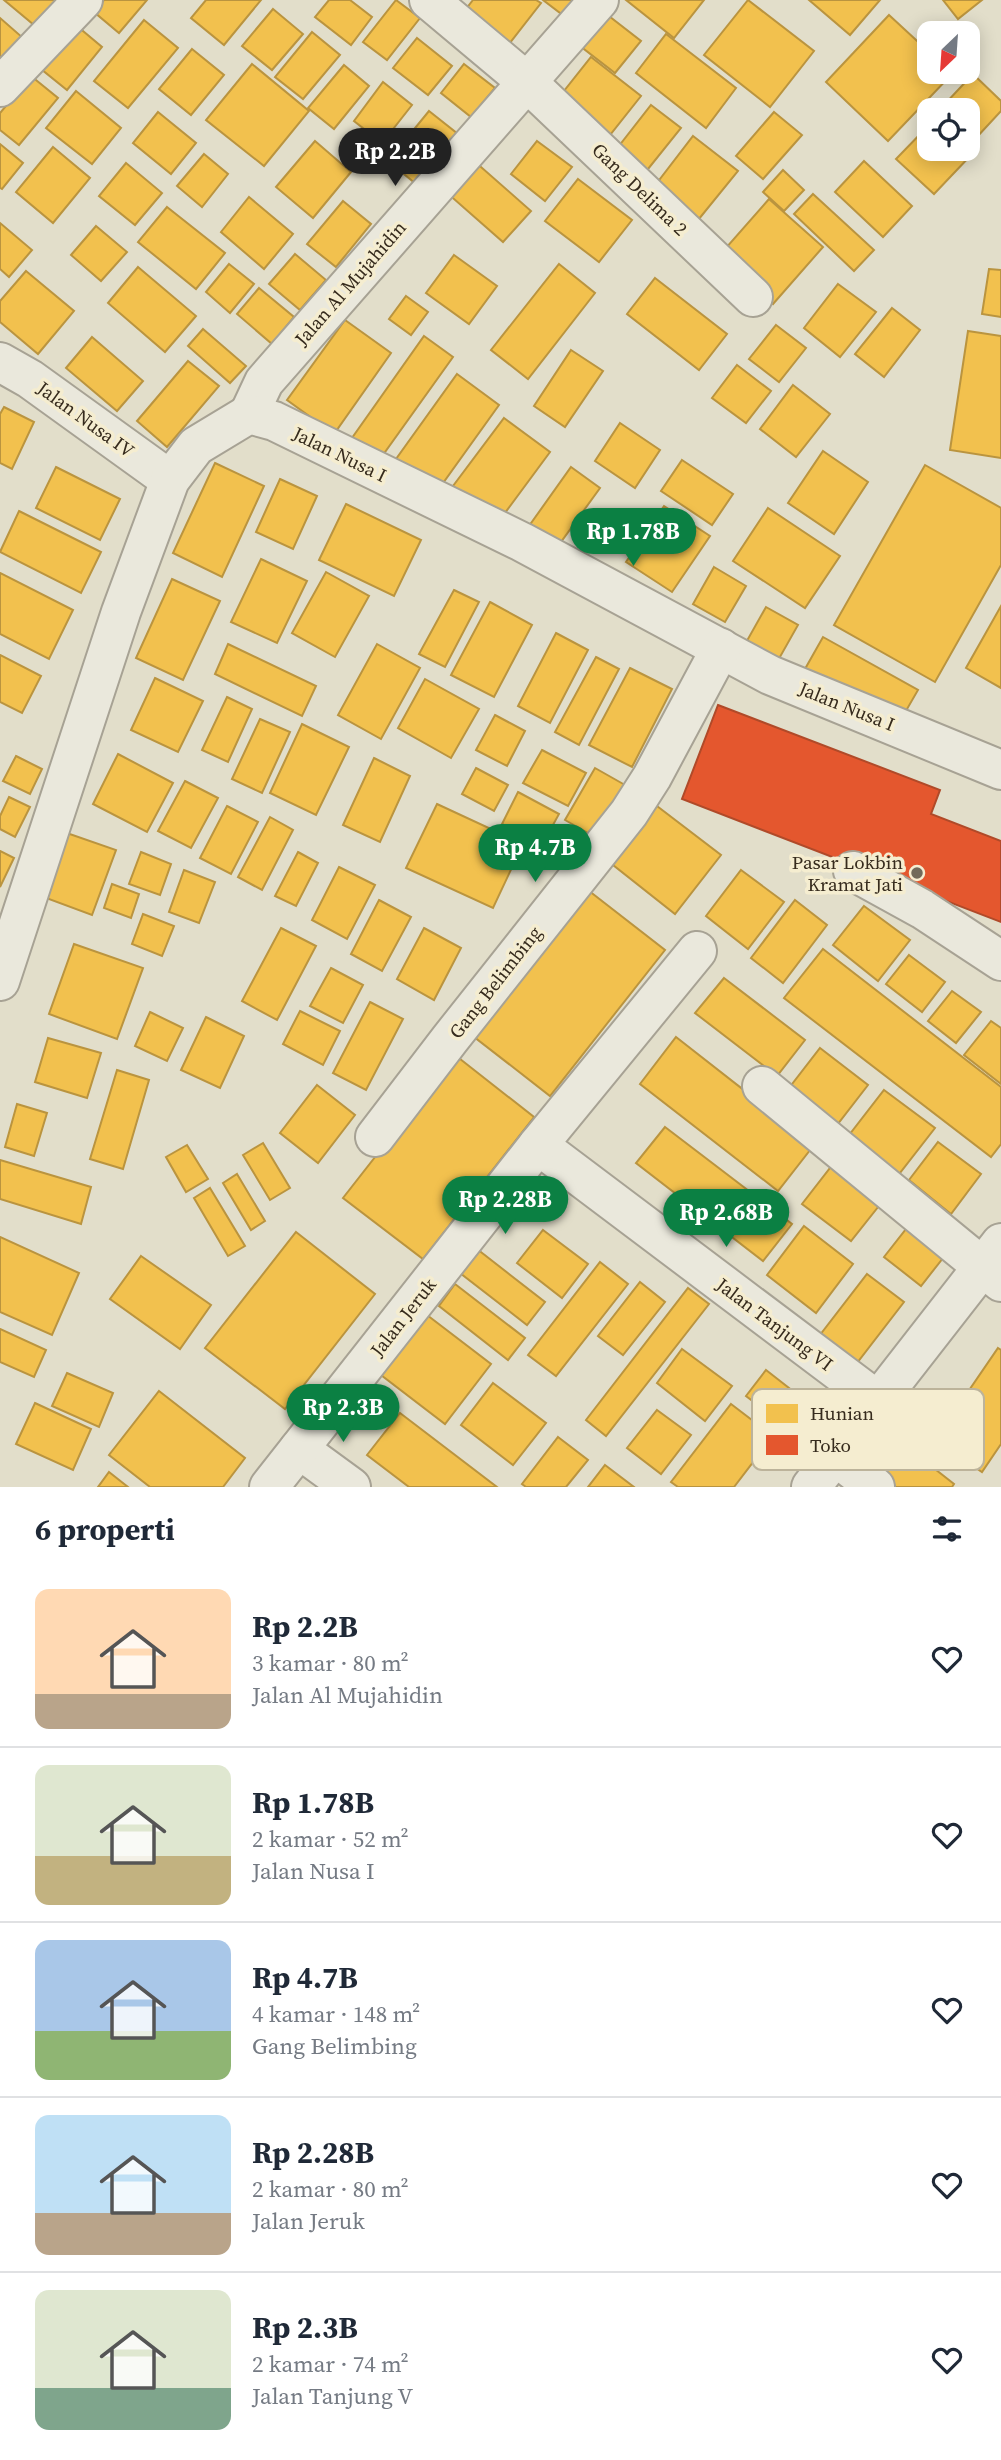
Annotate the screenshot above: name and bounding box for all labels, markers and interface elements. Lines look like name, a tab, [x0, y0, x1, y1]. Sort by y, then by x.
north arrow	[917, 21, 980, 84]
map controls	[917, 21, 980, 161]
button: locate	[917, 98, 980, 161]
pin: Rp 2.2B	[330, 128, 460, 188]
text: Rp 2.2B	[354, 135, 436, 167]
street label: Gang Delima 2	[587, 137, 693, 241]
street label: Jalan Al Mujahidin	[288, 215, 412, 352]
street label: Jalan Nusa IV	[31, 374, 140, 463]
street label: Jalan Nusa I	[288, 420, 391, 488]
pin: Rp 1.78B	[561, 508, 705, 568]
text: Rp 1.78B	[586, 515, 680, 547]
street label: Jalan Nusa I	[794, 675, 899, 737]
pin: Rp 4.7B	[470, 824, 600, 884]
text: Rp 4.7B	[494, 831, 576, 863]
place label: Pasar Lokbin Kramat Jati	[792, 849, 903, 897]
marker: Pasar Lokbin Kramat Jati	[909, 865, 925, 881]
street label: Gang Belimbing	[443, 920, 547, 1044]
pin: Rp 2.28B	[433, 1176, 577, 1236]
text: Rp 2.28B	[458, 1183, 552, 1215]
pin: Rp 2.68B	[654, 1190, 798, 1249]
text: Rp 2.68B	[679, 1196, 773, 1228]
street label: Jalan Tanjung VI	[710, 1271, 839, 1377]
street label: Jalan Jeruk	[363, 1272, 442, 1363]
pin: Rp 2.3B	[278, 1384, 408, 1444]
legend	[752, 1389, 984, 1470]
text: Rp 2.3B	[302, 1391, 384, 1423]
text: Hunian	[810, 1400, 874, 1426]
text: Toko	[810, 1432, 851, 1458]
text: 6 properti	[35, 1509, 175, 1550]
icon: filters	[928, 1510, 966, 1548]
text: Rp 2.2B	[252, 1606, 358, 1647]
icon: home	[91, 1617, 175, 1701]
icon: heart	[928, 1640, 966, 1678]
text: 3 kamar · 80 m²	[252, 1647, 409, 1679]
text: Jalan Al Mujahidin	[252, 1679, 443, 1711]
text: Rp 1.78B	[252, 1782, 374, 1823]
icon: home	[91, 1793, 175, 1877]
icon: heart	[928, 1816, 966, 1854]
text: 2 kamar · 52 m²	[252, 1823, 409, 1855]
text: Jalan Nusa I	[252, 1855, 375, 1887]
text: Rp 4.7B	[252, 1957, 358, 1998]
icon: home	[91, 1968, 175, 2052]
icon: heart	[928, 1991, 966, 2029]
text: 4 kamar · 148 m²	[252, 1998, 420, 2030]
text: Gang Belimbing	[252, 2030, 417, 2062]
text: Rp 2.28B	[252, 2132, 374, 2173]
icon: home	[91, 2143, 175, 2227]
icon: heart	[928, 2166, 966, 2204]
text: 2 kamar · 80 m²	[252, 2173, 409, 2205]
text: Jalan Jeruk	[252, 2205, 365, 2237]
text: Rp 2.3B	[252, 2307, 358, 2348]
icon: home	[91, 2318, 175, 2402]
icon: heart	[928, 2341, 966, 2379]
text: 2 kamar · 74 m²	[252, 2348, 409, 2380]
text: Jalan Tanjung V	[252, 2380, 413, 2412]

